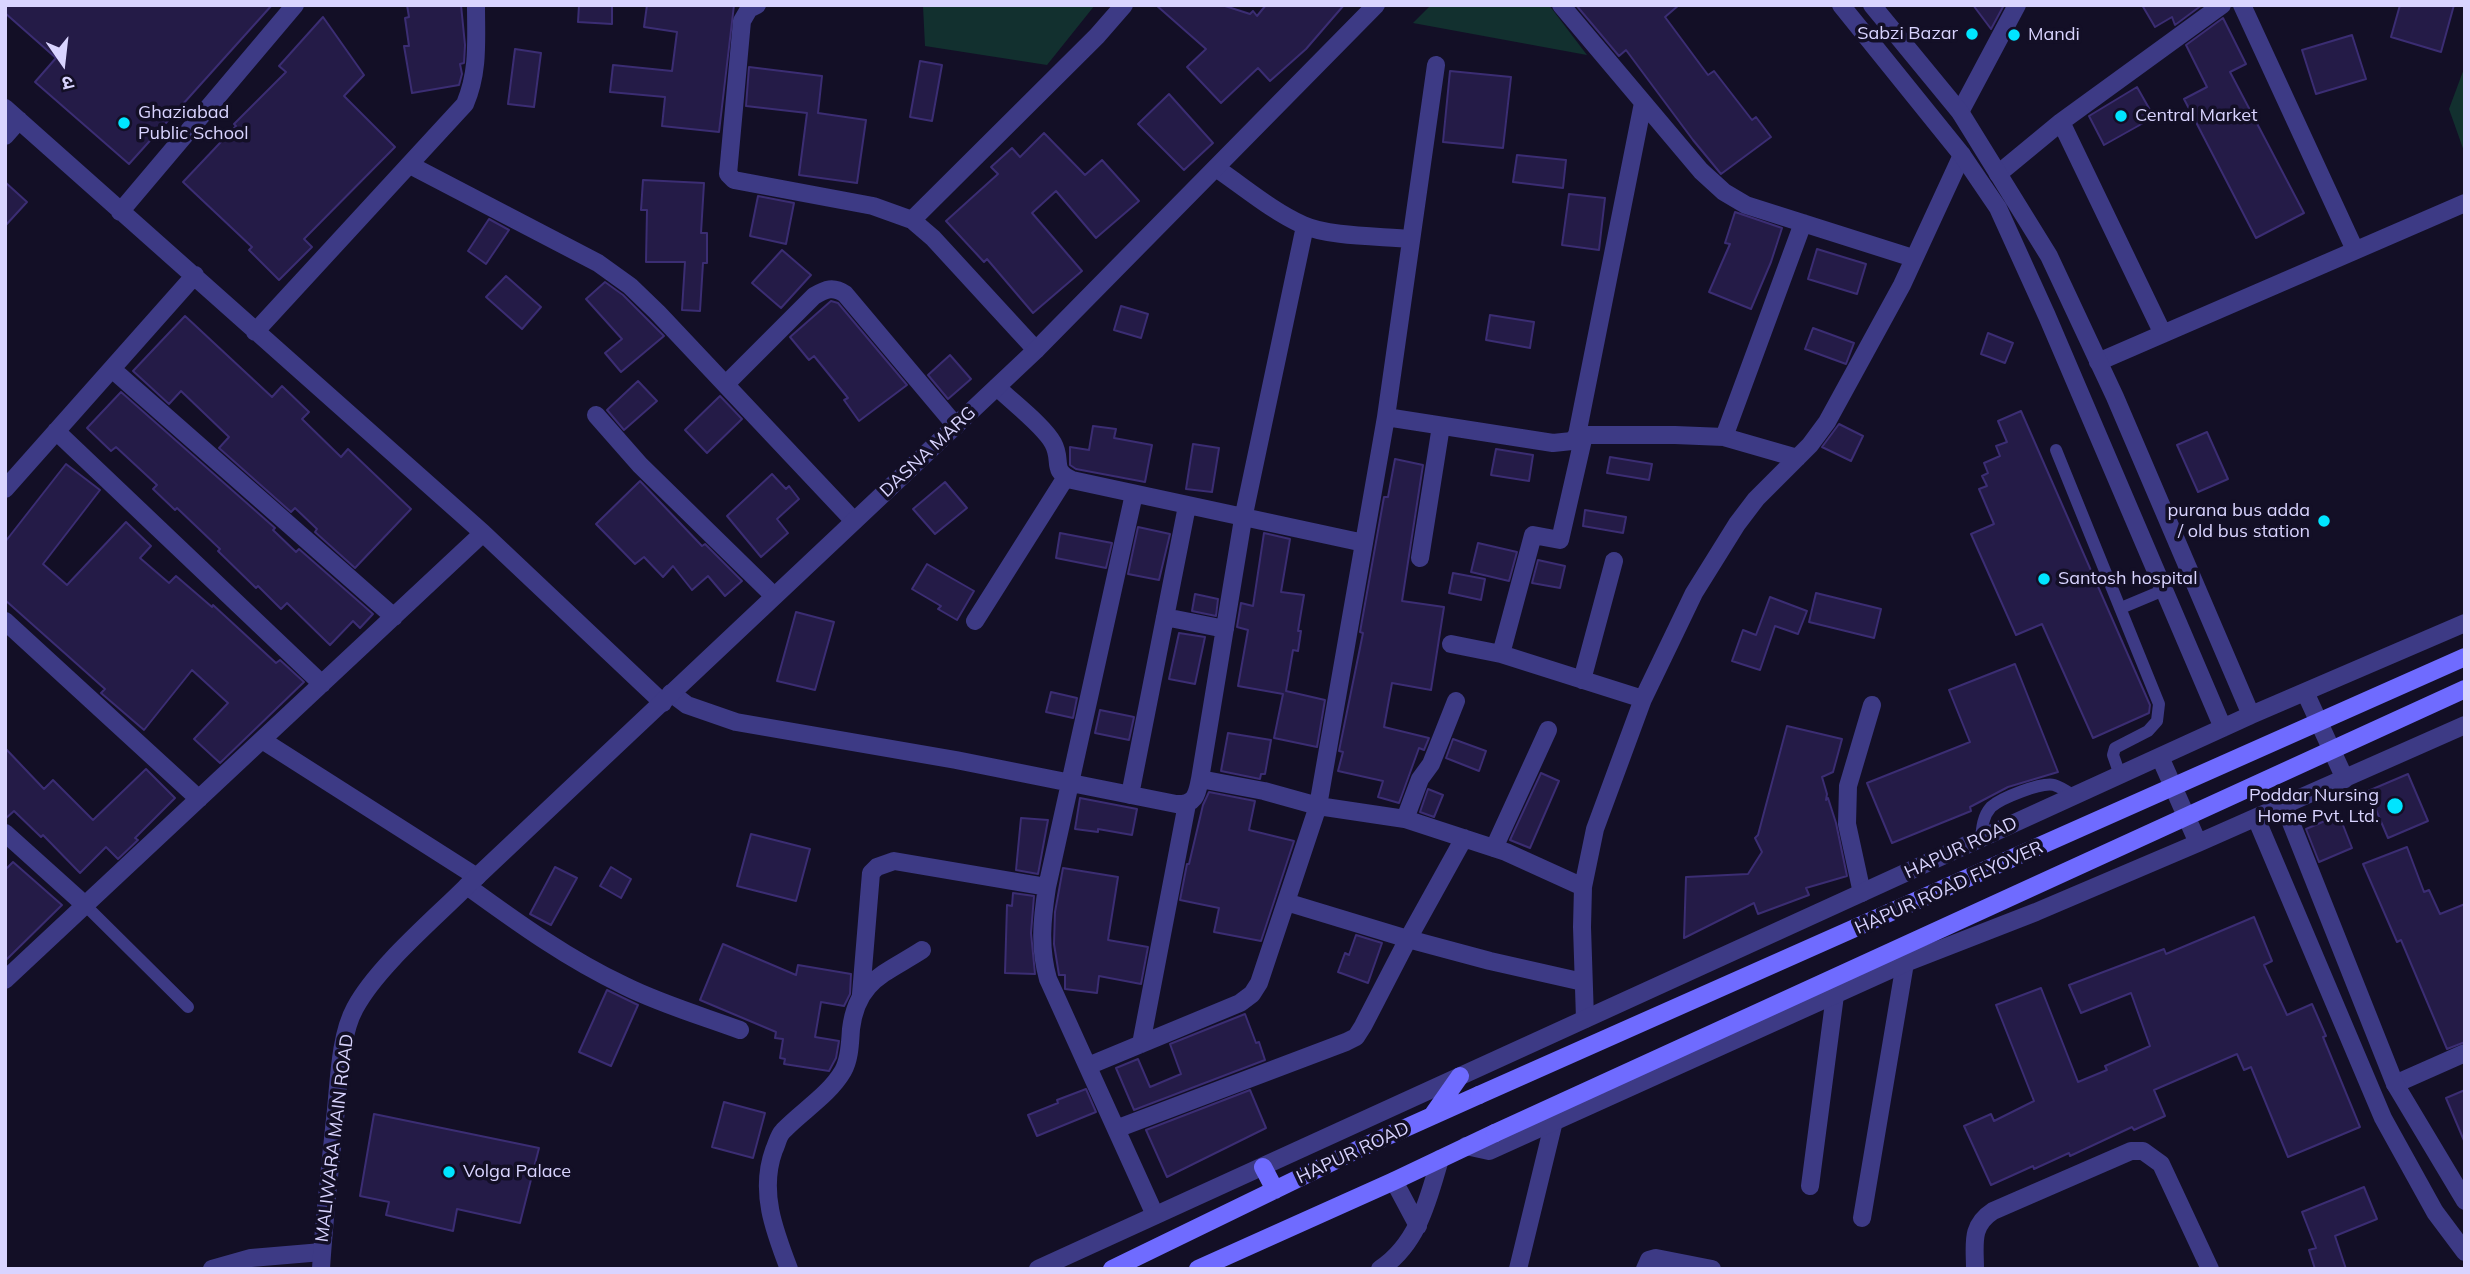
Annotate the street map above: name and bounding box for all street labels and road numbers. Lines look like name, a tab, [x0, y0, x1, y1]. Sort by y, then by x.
street label: DASNA MARG	[876, 402, 980, 502]
street label: HAPUR ROAD	[1901, 812, 2021, 884]
street label: HAPUR ROAD FLYOVER	[1852, 837, 2046, 939]
street label: MALIWARA MAIN ROAD	[311, 1033, 359, 1243]
street label: HAPUR ROAD	[1293, 1117, 1413, 1189]

